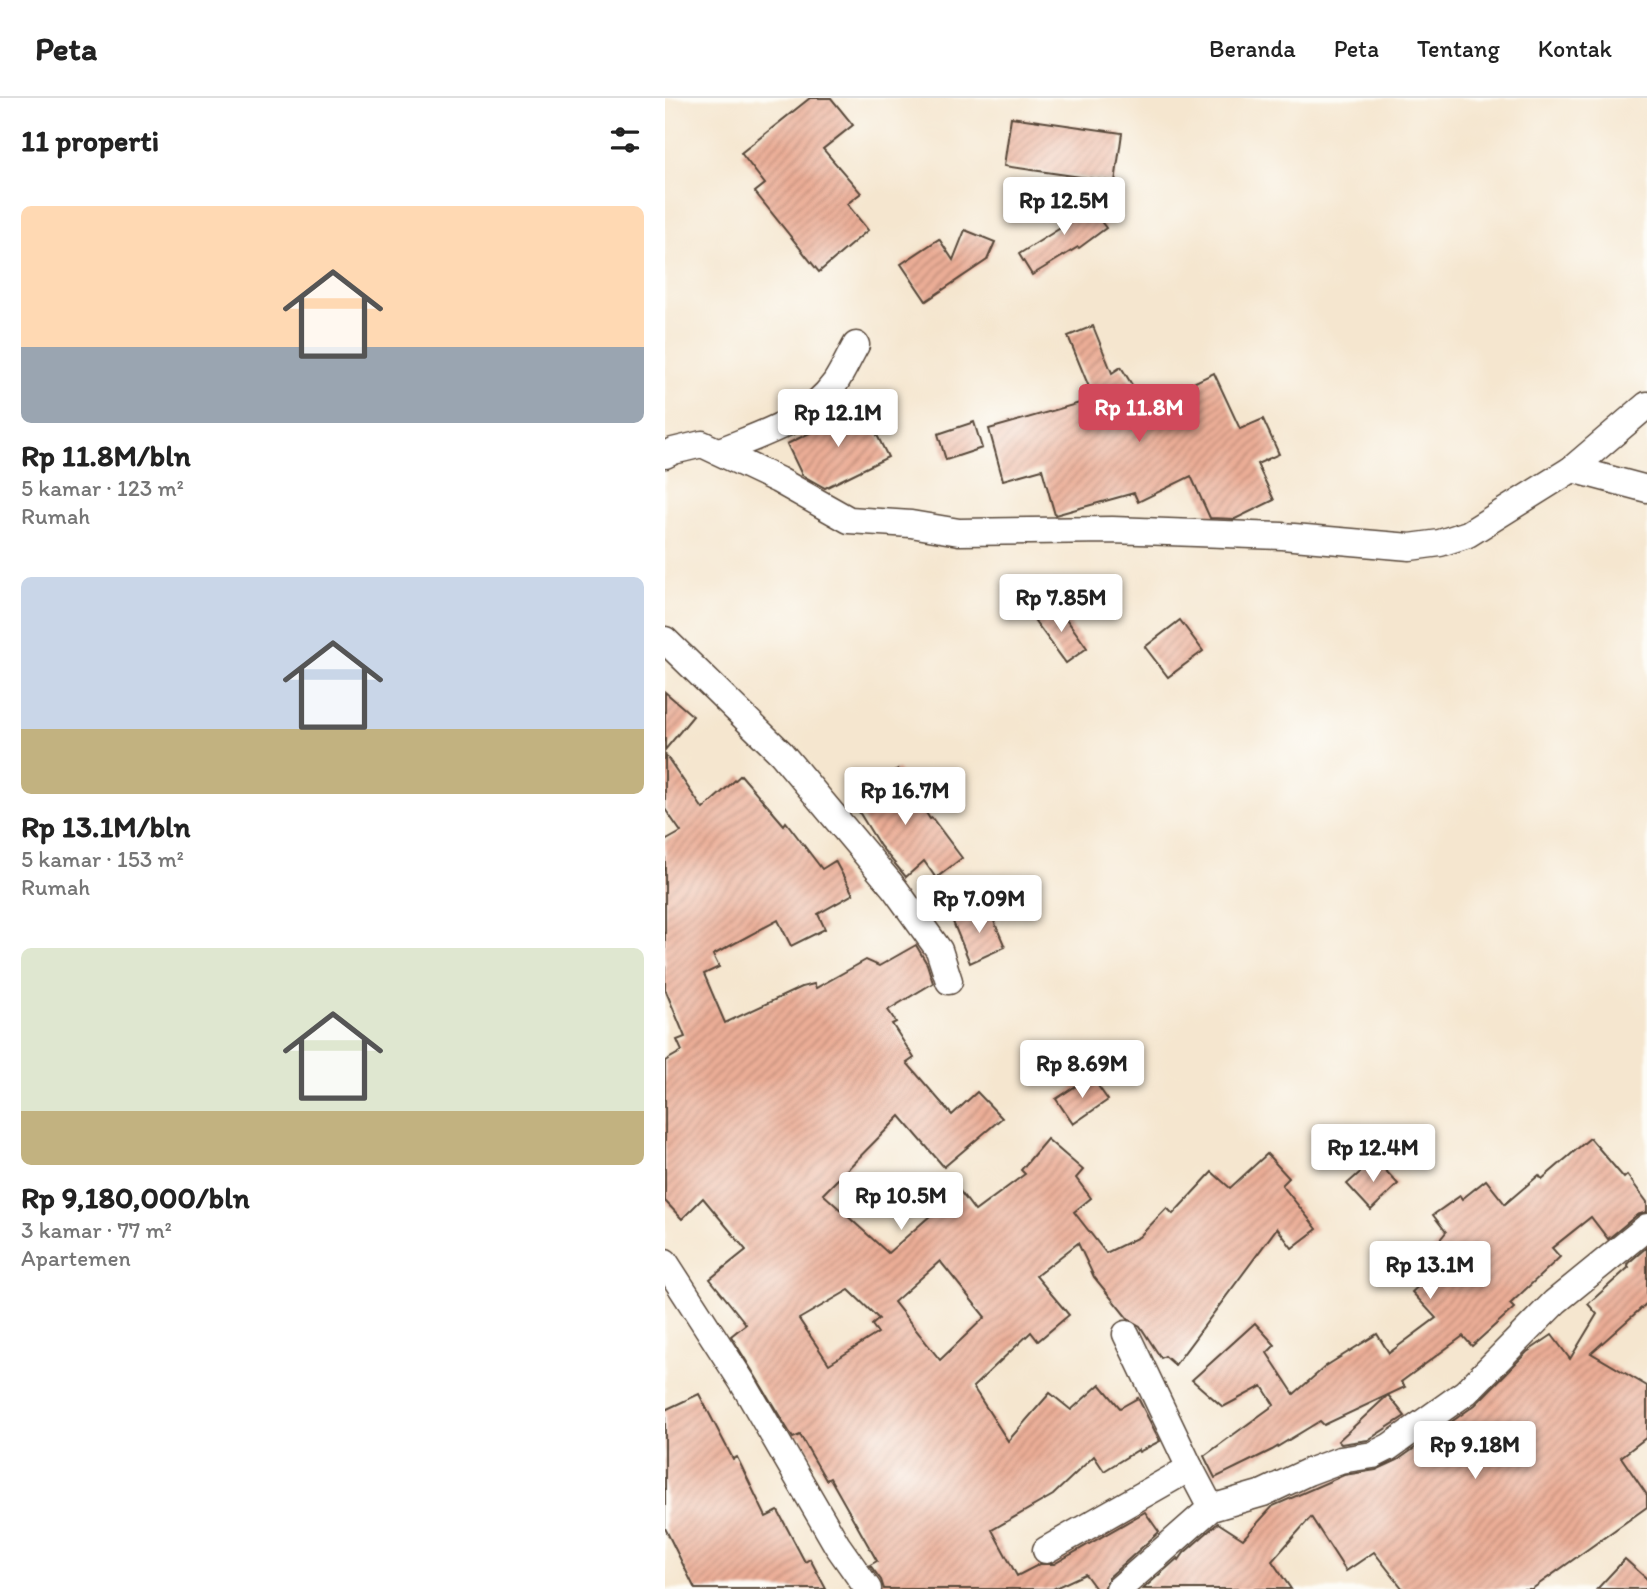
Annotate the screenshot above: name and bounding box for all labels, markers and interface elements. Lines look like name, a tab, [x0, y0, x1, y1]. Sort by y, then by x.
text: Peta	[35, 29, 97, 68]
text: Beranda	[1209, 34, 1296, 63]
text: Peta	[1334, 34, 1379, 63]
text: Tentang	[1417, 34, 1500, 63]
text: Kontak	[1538, 34, 1612, 63]
icon: filters	[606, 121, 644, 159]
text: 11 properti	[21, 122, 159, 159]
pin: Rp 12.5M	[992, 178, 1136, 237]
text: Rp 12.5M	[1019, 186, 1109, 214]
icon: home	[270, 251, 396, 377]
pin: Rp 11.8M	[1067, 384, 1211, 444]
pin: Rp 12.1M	[766, 390, 910, 449]
text: Rp 11.8M	[1095, 393, 1183, 421]
text: Rp 12.1M	[794, 398, 882, 426]
text: Rp 11.8M/bln	[21, 437, 191, 474]
text: 5 kamar · 123 m²	[21, 474, 184, 502]
text: Rumah	[21, 502, 90, 530]
pin: Rp 7.85M	[989, 574, 1133, 634]
text: Rp 7.85M	[1015, 583, 1107, 611]
icon: home	[270, 622, 396, 748]
pin: Rp 16.7M	[833, 768, 977, 827]
text: Rp 16.7M	[860, 776, 950, 804]
text: Rp 13.1M/bln	[21, 808, 191, 845]
text: 5 kamar · 153 m²	[21, 845, 184, 873]
text: Rumah	[21, 873, 90, 901]
pin: Rp 7.09M	[907, 876, 1051, 935]
text: Rp 7.09M	[933, 884, 1025, 912]
icon: home	[270, 993, 396, 1119]
pin: Rp 8.69M	[1010, 1040, 1154, 1100]
text: Rp 8.69M	[1036, 1049, 1128, 1077]
pin: Rp 12.4M	[1301, 1124, 1445, 1184]
text: Rp 12.4M	[1327, 1133, 1419, 1161]
pin: Rp 10.5M	[829, 1172, 973, 1232]
text: Rp 9,180,000/bln	[21, 1179, 250, 1216]
text: Rp 10.5M	[855, 1181, 947, 1209]
text: 3 kamar · 77 m²	[21, 1216, 172, 1244]
pin: Rp 13.1M	[1358, 1242, 1502, 1301]
text: Apartemen	[21, 1244, 131, 1272]
text: Rp 13.1M	[1386, 1250, 1474, 1278]
pin: Rp 9.18M	[1403, 1422, 1547, 1481]
text: Rp 9.18M	[1430, 1430, 1520, 1458]

